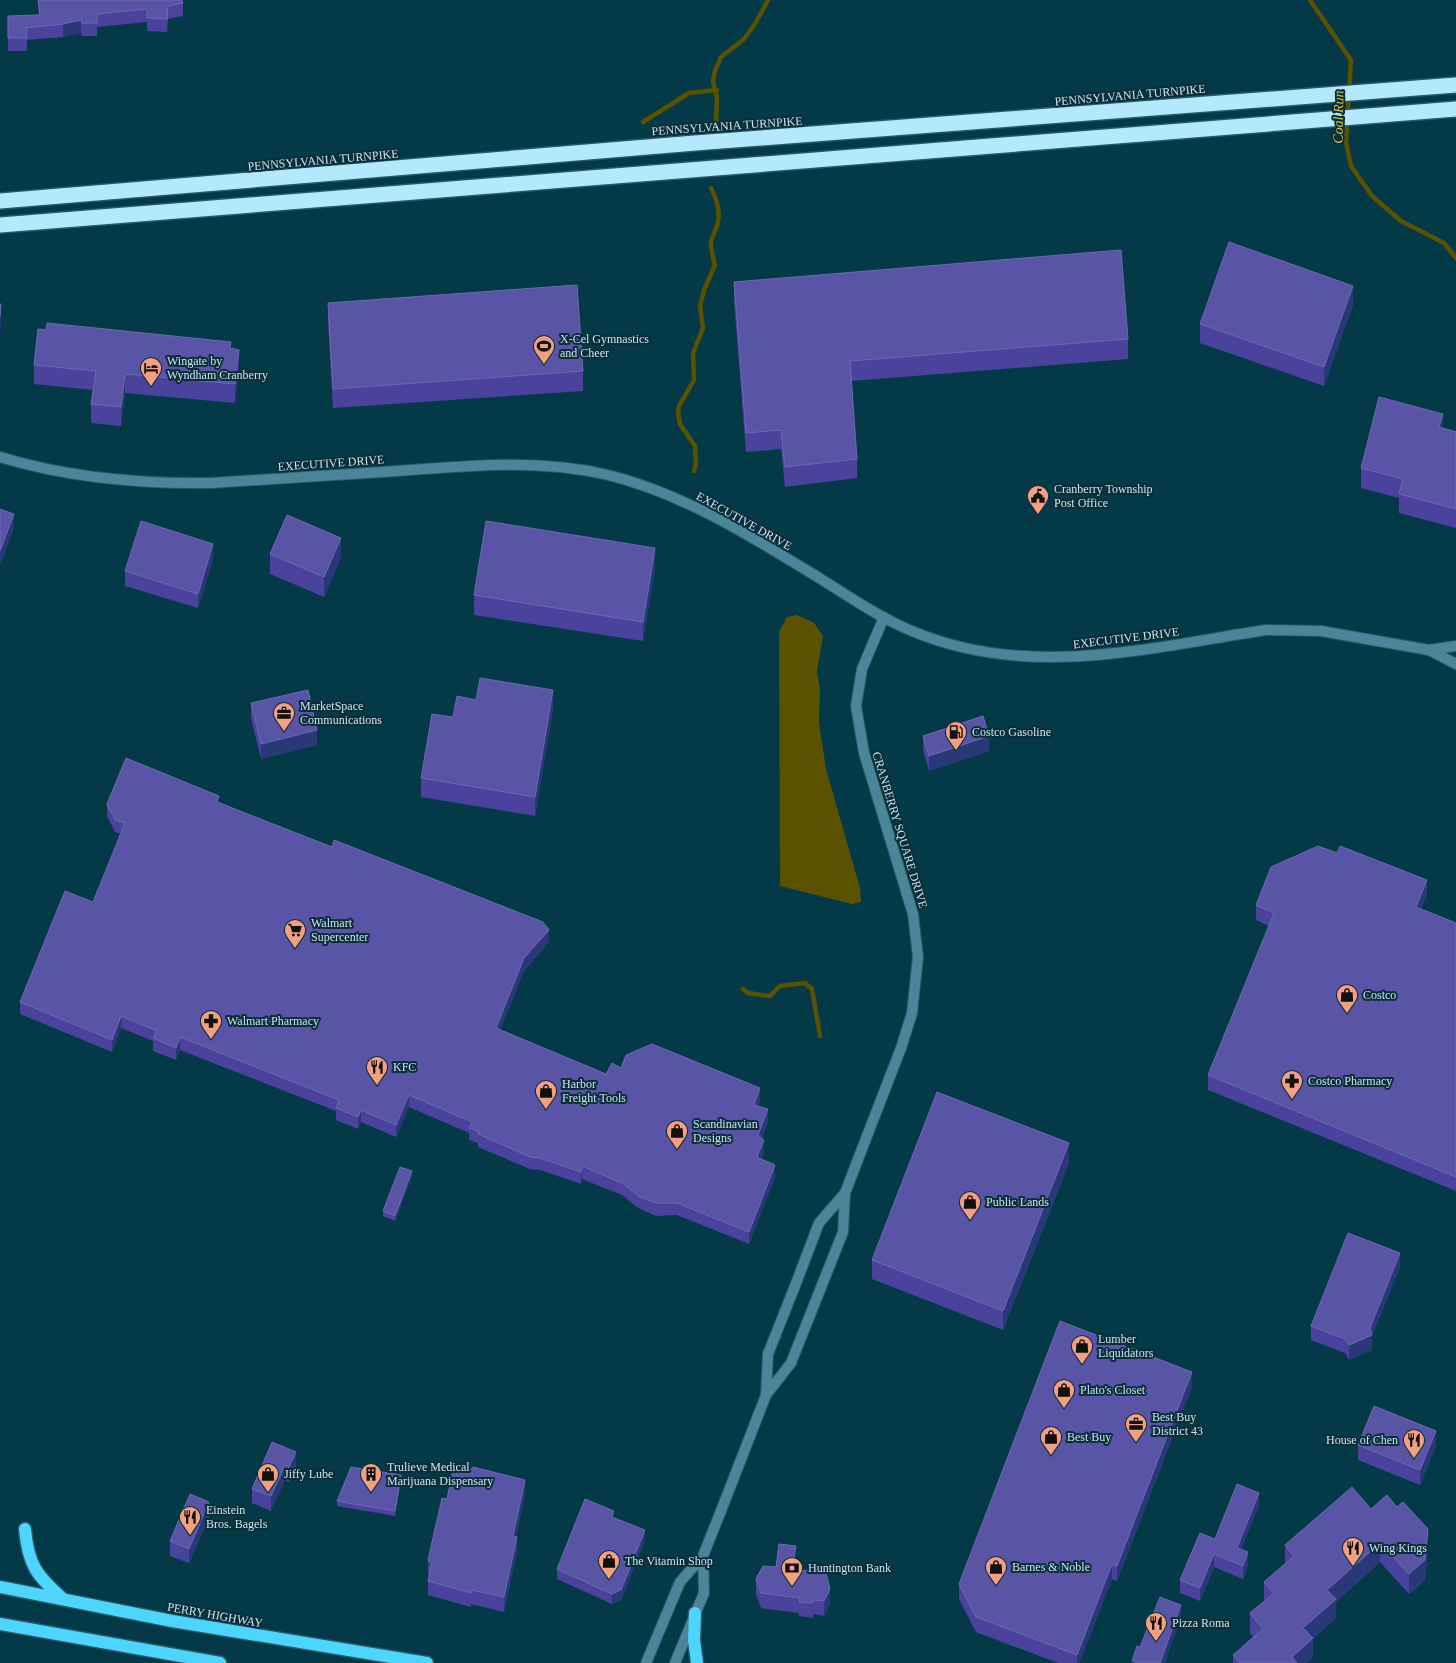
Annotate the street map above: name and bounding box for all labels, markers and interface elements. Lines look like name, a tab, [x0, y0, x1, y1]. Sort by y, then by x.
street label: PENNSYLVANIA TURNPIKE	[1054, 81, 1206, 109]
water label: Coal Run	[1331, 90, 1346, 144]
street label: PENNSYLVANIA TURNPIKE	[651, 114, 803, 138]
street label: PENNSYLVANIA TURNPIKE	[247, 146, 399, 174]
place label: X-Cel Gymnastics and Cheer	[560, 332, 649, 360]
sports icon: X-Cel Gymnastics and Cheer	[532, 334, 556, 365]
place label: Wingate by Wyndham Cranberry	[167, 354, 268, 382]
hotel icon: Wingate by Wyndham Cranberry	[139, 356, 163, 387]
street label: EXECUTIVE DRIVE	[277, 452, 385, 474]
place label: Cranberry Township Post Office	[1054, 482, 1153, 510]
public building icon: Cranberry Township Post Office	[1026, 484, 1050, 515]
street label: EXECUTIVE DRIVE	[694, 489, 794, 553]
street label: EXECUTIVE DRIVE	[1072, 625, 1180, 651]
place label: MarketSpace Communications	[300, 699, 382, 727]
office icon: MarketSpace Communications	[272, 701, 296, 732]
fuel station icon: Costco Gasoline	[944, 720, 968, 751]
place label: Costco Gasoline	[972, 725, 1051, 739]
street label: CRANBERRY SQUARE DRIVE	[869, 750, 931, 910]
place label: Walmart Supercenter	[311, 916, 368, 944]
supermarket icon: Walmart Supercenter	[283, 918, 307, 949]
shop icon: Costco	[1335, 983, 1359, 1014]
place label: Costco	[1363, 988, 1396, 1002]
pharmacy icon: Walmart Pharmacy	[199, 1009, 223, 1040]
place label: Walmart Pharmacy	[227, 1014, 319, 1028]
restaurant icon: KFC	[365, 1055, 389, 1086]
place label: KFC	[393, 1060, 416, 1074]
pharmacy icon: Costco Pharmacy	[1280, 1069, 1304, 1100]
place label: Costco Pharmacy	[1308, 1074, 1392, 1088]
place label: Harbor Freight Tools	[562, 1077, 626, 1105]
shop icon: Harbor Freight Tools	[534, 1079, 558, 1110]
place label: Scandinavian Designs	[693, 1117, 758, 1145]
shop icon: Scandinavian Designs	[665, 1119, 689, 1150]
shop icon: Public Lands	[958, 1190, 982, 1221]
place label: Public Lands	[986, 1195, 1049, 1209]
place label: Lumber Liquidators	[1098, 1332, 1154, 1360]
shop icon: Lumber Liquidators	[1070, 1334, 1094, 1365]
shop icon: Plato's Closet	[1052, 1378, 1076, 1409]
place label: Plato's Closet	[1080, 1383, 1146, 1397]
place label: Best Buy District 43	[1152, 1410, 1203, 1438]
office icon: Best Buy District 43	[1124, 1412, 1148, 1443]
shop icon: Best Buy	[1039, 1425, 1063, 1456]
restaurant icon: House of Chen	[1402, 1428, 1426, 1459]
place label: Best Buy	[1067, 1430, 1111, 1444]
place label: House of Chen	[1326, 1433, 1398, 1447]
place label: Trulieve Medical Marijuana Dispensary	[387, 1460, 493, 1488]
shop icon: Jiffy Lube	[256, 1462, 280, 1493]
building icon: Trulieve Medical Marijuana Dispensary	[359, 1462, 383, 1493]
place label: Jiffy Lube	[284, 1467, 333, 1481]
place label: Einstein Bros. Bagels	[206, 1503, 268, 1531]
restaurant icon: Einstein Bros. Bagels	[178, 1505, 202, 1536]
restaurant icon: Wing Kings	[1341, 1536, 1365, 1567]
place label: Wing Kings	[1369, 1541, 1427, 1555]
shop icon: The Vitamin Shop	[597, 1549, 621, 1580]
place label: The Vitamin Shop	[625, 1554, 713, 1568]
shop icon: Barnes & Noble	[984, 1555, 1008, 1586]
bank icon: Huntington Bank	[780, 1556, 804, 1587]
place label: Barnes & Noble	[1012, 1560, 1090, 1574]
place label: Huntington Bank	[808, 1561, 891, 1575]
street label: PERRY HIGHWAY	[166, 1600, 264, 1630]
restaurant icon: Pizza Roma	[1144, 1611, 1168, 1642]
place label: Pizza Roma	[1172, 1616, 1230, 1630]

